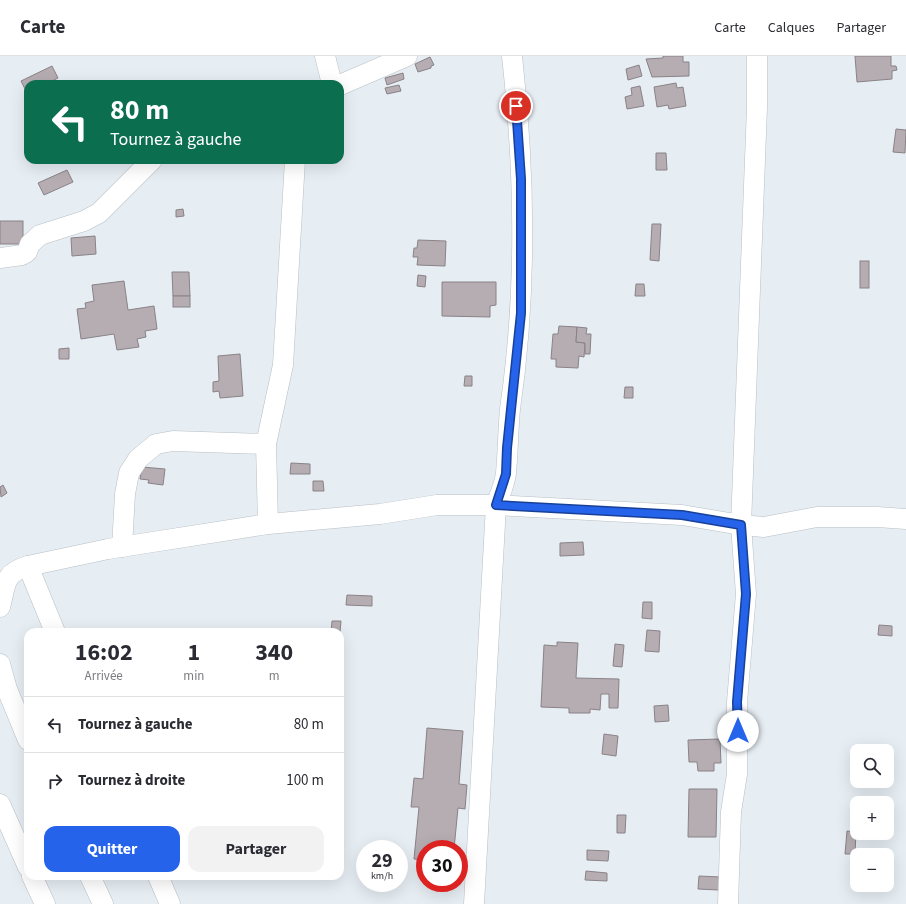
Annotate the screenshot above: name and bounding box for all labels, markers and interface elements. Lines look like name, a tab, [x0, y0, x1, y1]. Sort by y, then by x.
text: Carte	[20, 14, 65, 41]
text: Carte	[714, 18, 746, 38]
text: Calques	[768, 18, 815, 38]
text: Partager	[837, 18, 886, 38]
pin	[499, 89, 533, 123]
text: 80 m	[110, 90, 169, 130]
icon: arrive	[505, 95, 527, 117]
icon: left	[44, 96, 96, 148]
text: Tournez à gauche	[110, 127, 242, 152]
text: 16:02	[75, 635, 133, 670]
text: 1	[188, 635, 200, 670]
text: 340	[255, 635, 293, 670]
text: Arrivée	[85, 667, 123, 685]
text: min	[183, 667, 204, 685]
text: m	[269, 667, 280, 685]
position arrow	[717, 710, 759, 752]
icon: left	[44, 714, 66, 736]
text: Tournez à gauche	[78, 714, 193, 735]
text: 80 m	[294, 714, 324, 735]
map controls	[850, 744, 894, 892]
button: search	[850, 744, 894, 788]
icon: right	[44, 770, 66, 792]
text: Tournez à droite	[78, 770, 185, 791]
text: 100 m	[286, 770, 324, 791]
button: +	[850, 796, 894, 840]
button: Quitter	[44, 826, 180, 872]
button: Partager	[188, 826, 324, 872]
speed limit sign: 30	[416, 840, 468, 892]
text: 29	[371, 847, 393, 875]
button: −	[850, 848, 894, 892]
text: km/h	[371, 869, 393, 883]

